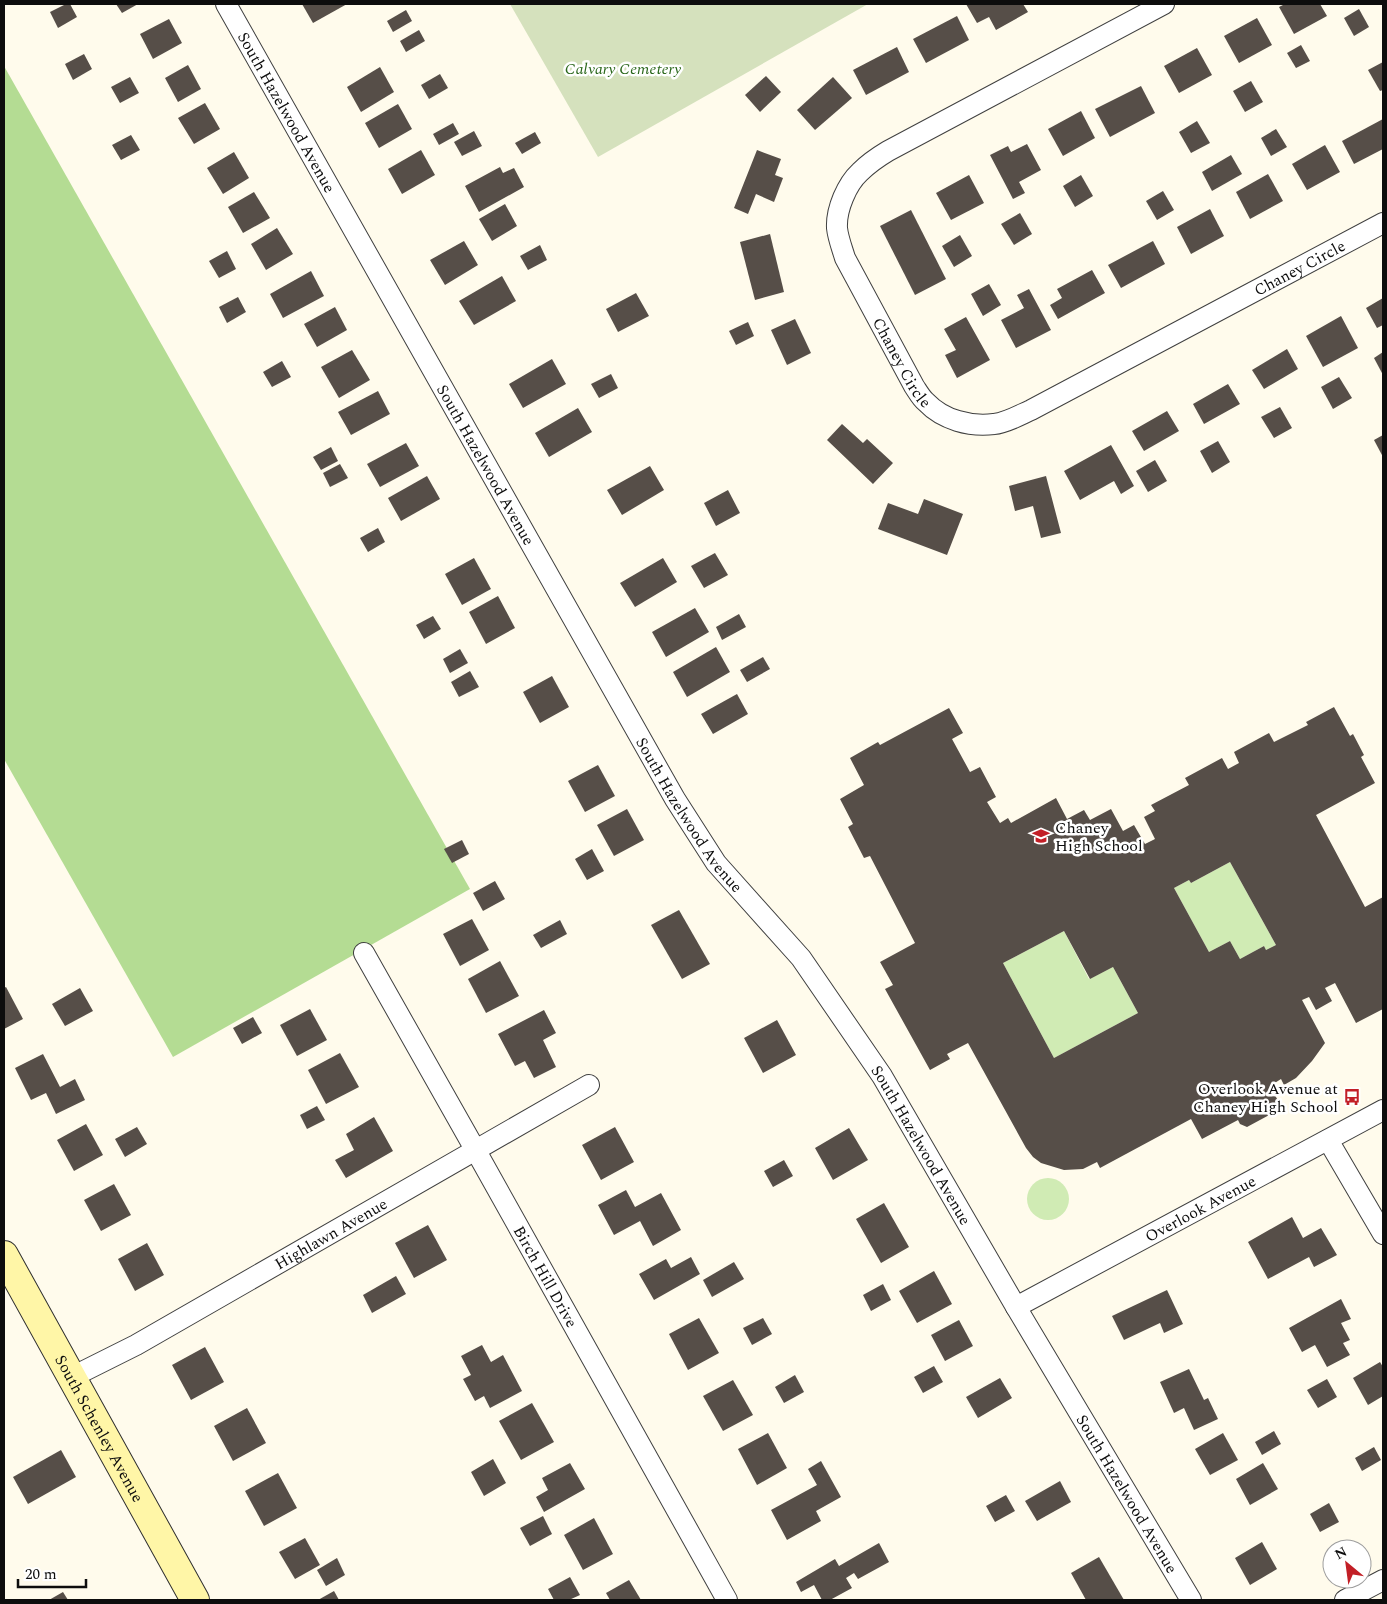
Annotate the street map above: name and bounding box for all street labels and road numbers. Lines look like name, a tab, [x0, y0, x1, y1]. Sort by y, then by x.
street label: South Hazelwood Avenue	[231, 28, 341, 197]
street label: Chaney Circle	[1250, 234, 1350, 303]
street label: Chaney Circle	[866, 313, 937, 414]
street label: South Hazelwood Avenue	[430, 380, 540, 550]
street label: South Hazelwood Avenue	[629, 733, 748, 898]
street label: South Hazelwood Avenue	[865, 1060, 977, 1230]
street label: Overlook Avenue	[1141, 1169, 1260, 1249]
street label: Highlawn Avenue	[270, 1192, 392, 1276]
street label: Birch Hill Drive	[507, 1221, 583, 1332]
street label: South Schenley Avenue	[48, 1351, 150, 1507]
street label: South Hazelwood Avenue	[1070, 1410, 1183, 1578]

